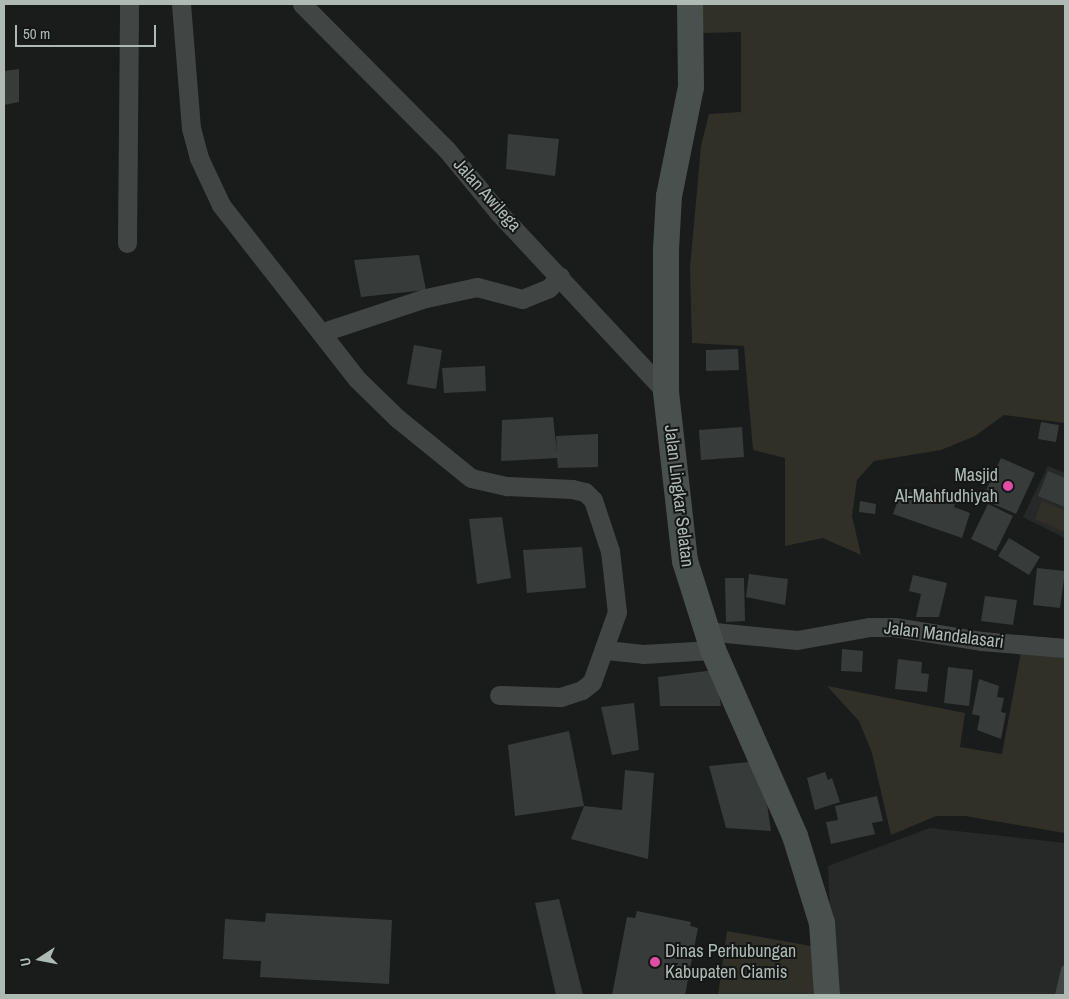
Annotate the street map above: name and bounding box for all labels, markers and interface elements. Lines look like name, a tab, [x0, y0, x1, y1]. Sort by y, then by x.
scale bar	[18, 15, 159, 47]
text: 50 m	[23, 23, 50, 44]
street label: Jalan Awilega	[448, 154, 526, 236]
street label: Jalan Lingkar Selatan	[660, 424, 698, 568]
place label: Masjid Al-Mahfudhiyah	[895, 465, 998, 508]
marker: Masjid Al-Mahfudhiyah	[1002, 480, 1014, 492]
street label: Jalan Mandalasari	[883, 617, 1005, 653]
north arrow	[15, 934, 65, 984]
place label: Dinas Perhubungan Kabupaten Ciamis	[665, 941, 796, 984]
text: U	[16, 956, 35, 968]
marker: Dinas Perhubungan Kabupaten Ciamis	[649, 956, 661, 968]

